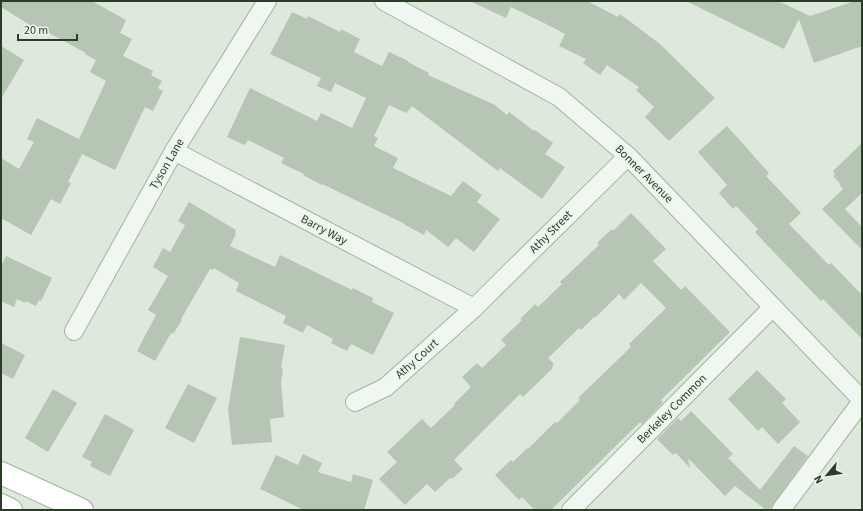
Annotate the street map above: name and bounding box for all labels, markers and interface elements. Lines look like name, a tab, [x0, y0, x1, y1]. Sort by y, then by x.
scale bar	[18, 16, 77, 42]
text: 20 m	[24, 22, 48, 39]
street label: Tyson Lane	[146, 135, 189, 193]
street label: Bonner Avenue	[611, 141, 677, 207]
street label: Athy Street	[526, 207, 576, 257]
street label: Barry Way	[298, 211, 351, 250]
street label: Athy Court	[392, 335, 442, 383]
street label: Berkeley Common	[633, 370, 711, 448]
north arrow	[807, 455, 847, 495]
text: N	[810, 473, 827, 486]

